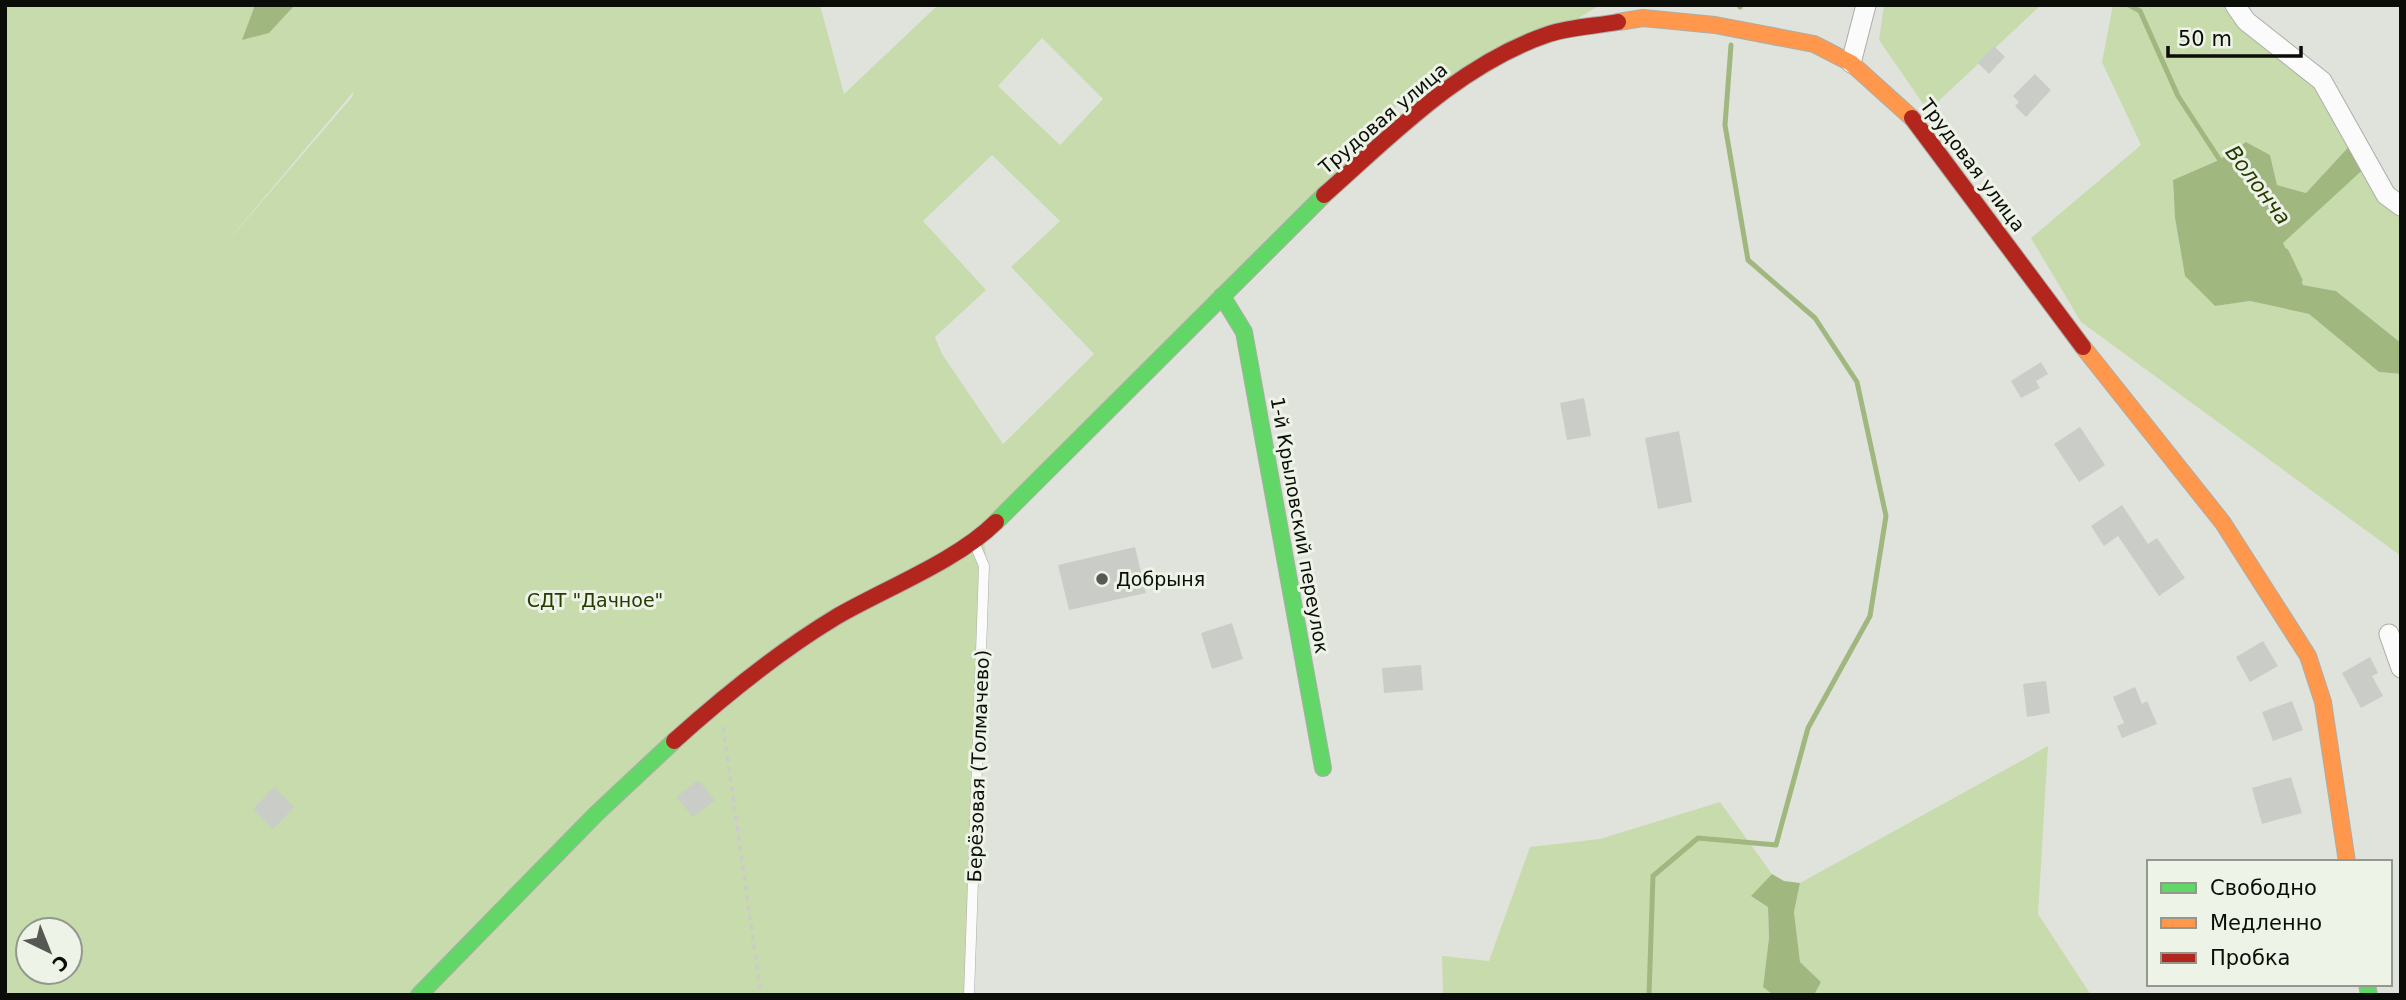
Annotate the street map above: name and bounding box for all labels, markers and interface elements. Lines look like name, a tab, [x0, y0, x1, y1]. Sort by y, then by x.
scale bar	[2168, 14, 2301, 58]
text: 50 m	[2178, 27, 2232, 51]
street label: Трудовая улица	[1314, 58, 1451, 179]
street label: Трудовая улица	[1915, 94, 2030, 236]
water label: Волонча	[2221, 141, 2295, 229]
street label: 1-й Крыловский переулок	[1267, 395, 1333, 655]
place label: Добрыня	[1116, 568, 1205, 590]
marker: Добрыня	[1094, 571, 1110, 587]
park label: СДТ "Дачное"	[527, 589, 663, 611]
street label: Берёзовая (Толмачево)	[963, 649, 993, 883]
legend	[2147, 860, 2392, 986]
text: Свободно	[2210, 876, 2317, 900]
text: Медленно	[2210, 911, 2322, 935]
north arrow	[14, 916, 84, 986]
text: Пробка	[2210, 946, 2290, 970]
text: С	[48, 951, 73, 976]

